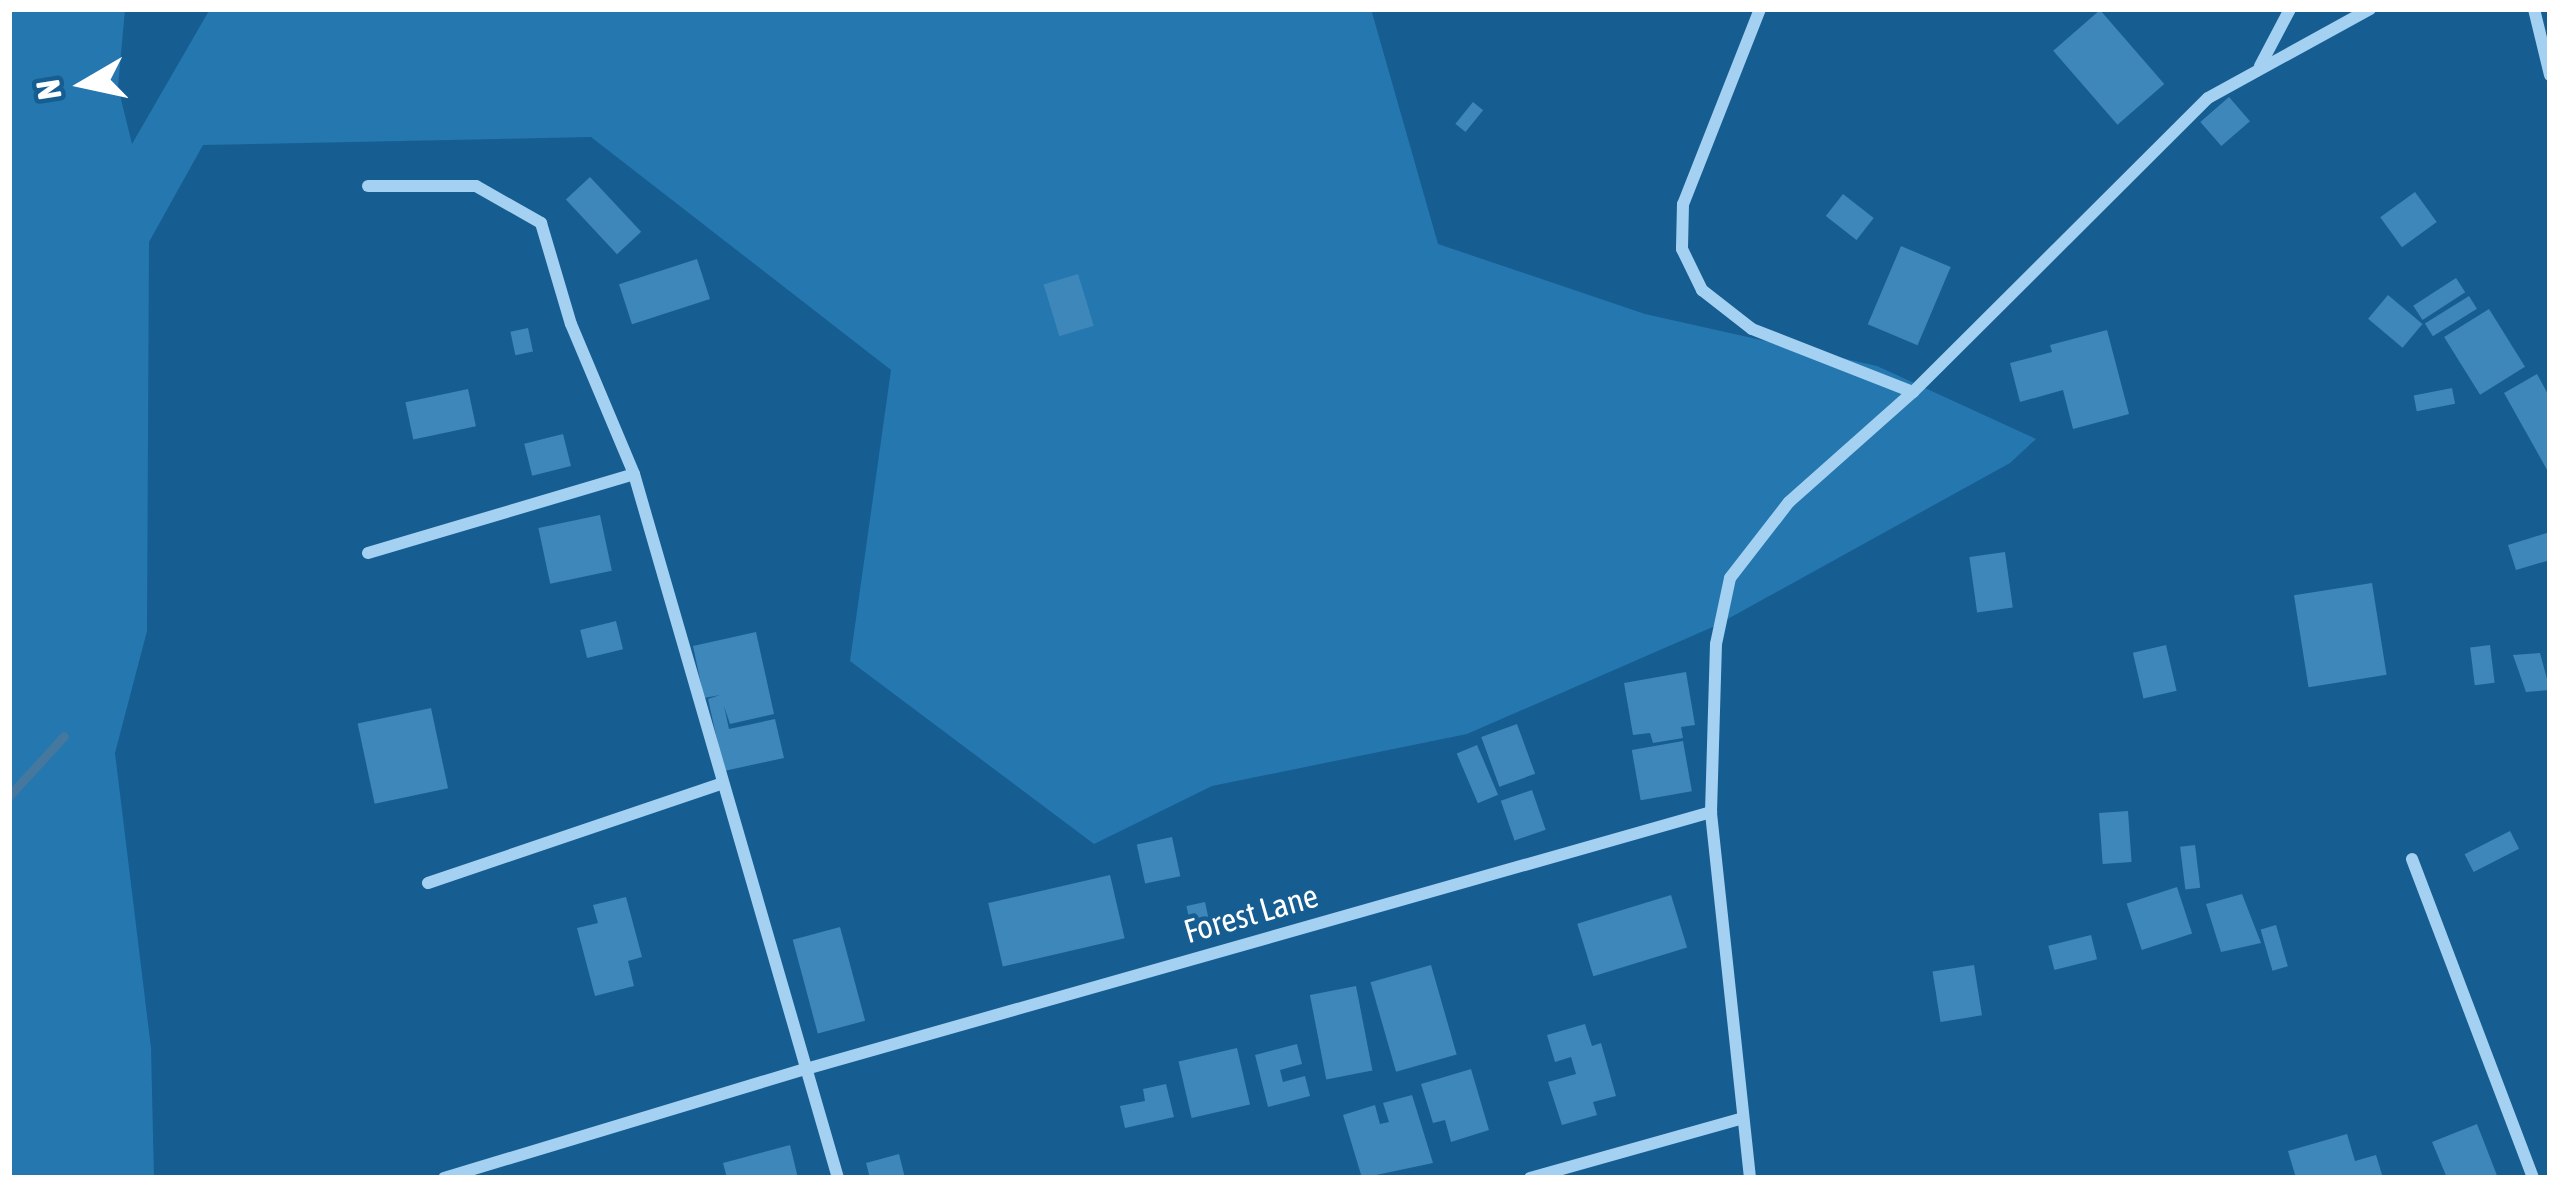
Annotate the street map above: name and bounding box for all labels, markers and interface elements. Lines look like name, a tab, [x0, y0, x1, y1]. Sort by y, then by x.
north arrow	[24, 24, 144, 144]
text: N	[28, 77, 69, 102]
street label: Forest Lane	[1179, 876, 1323, 952]

